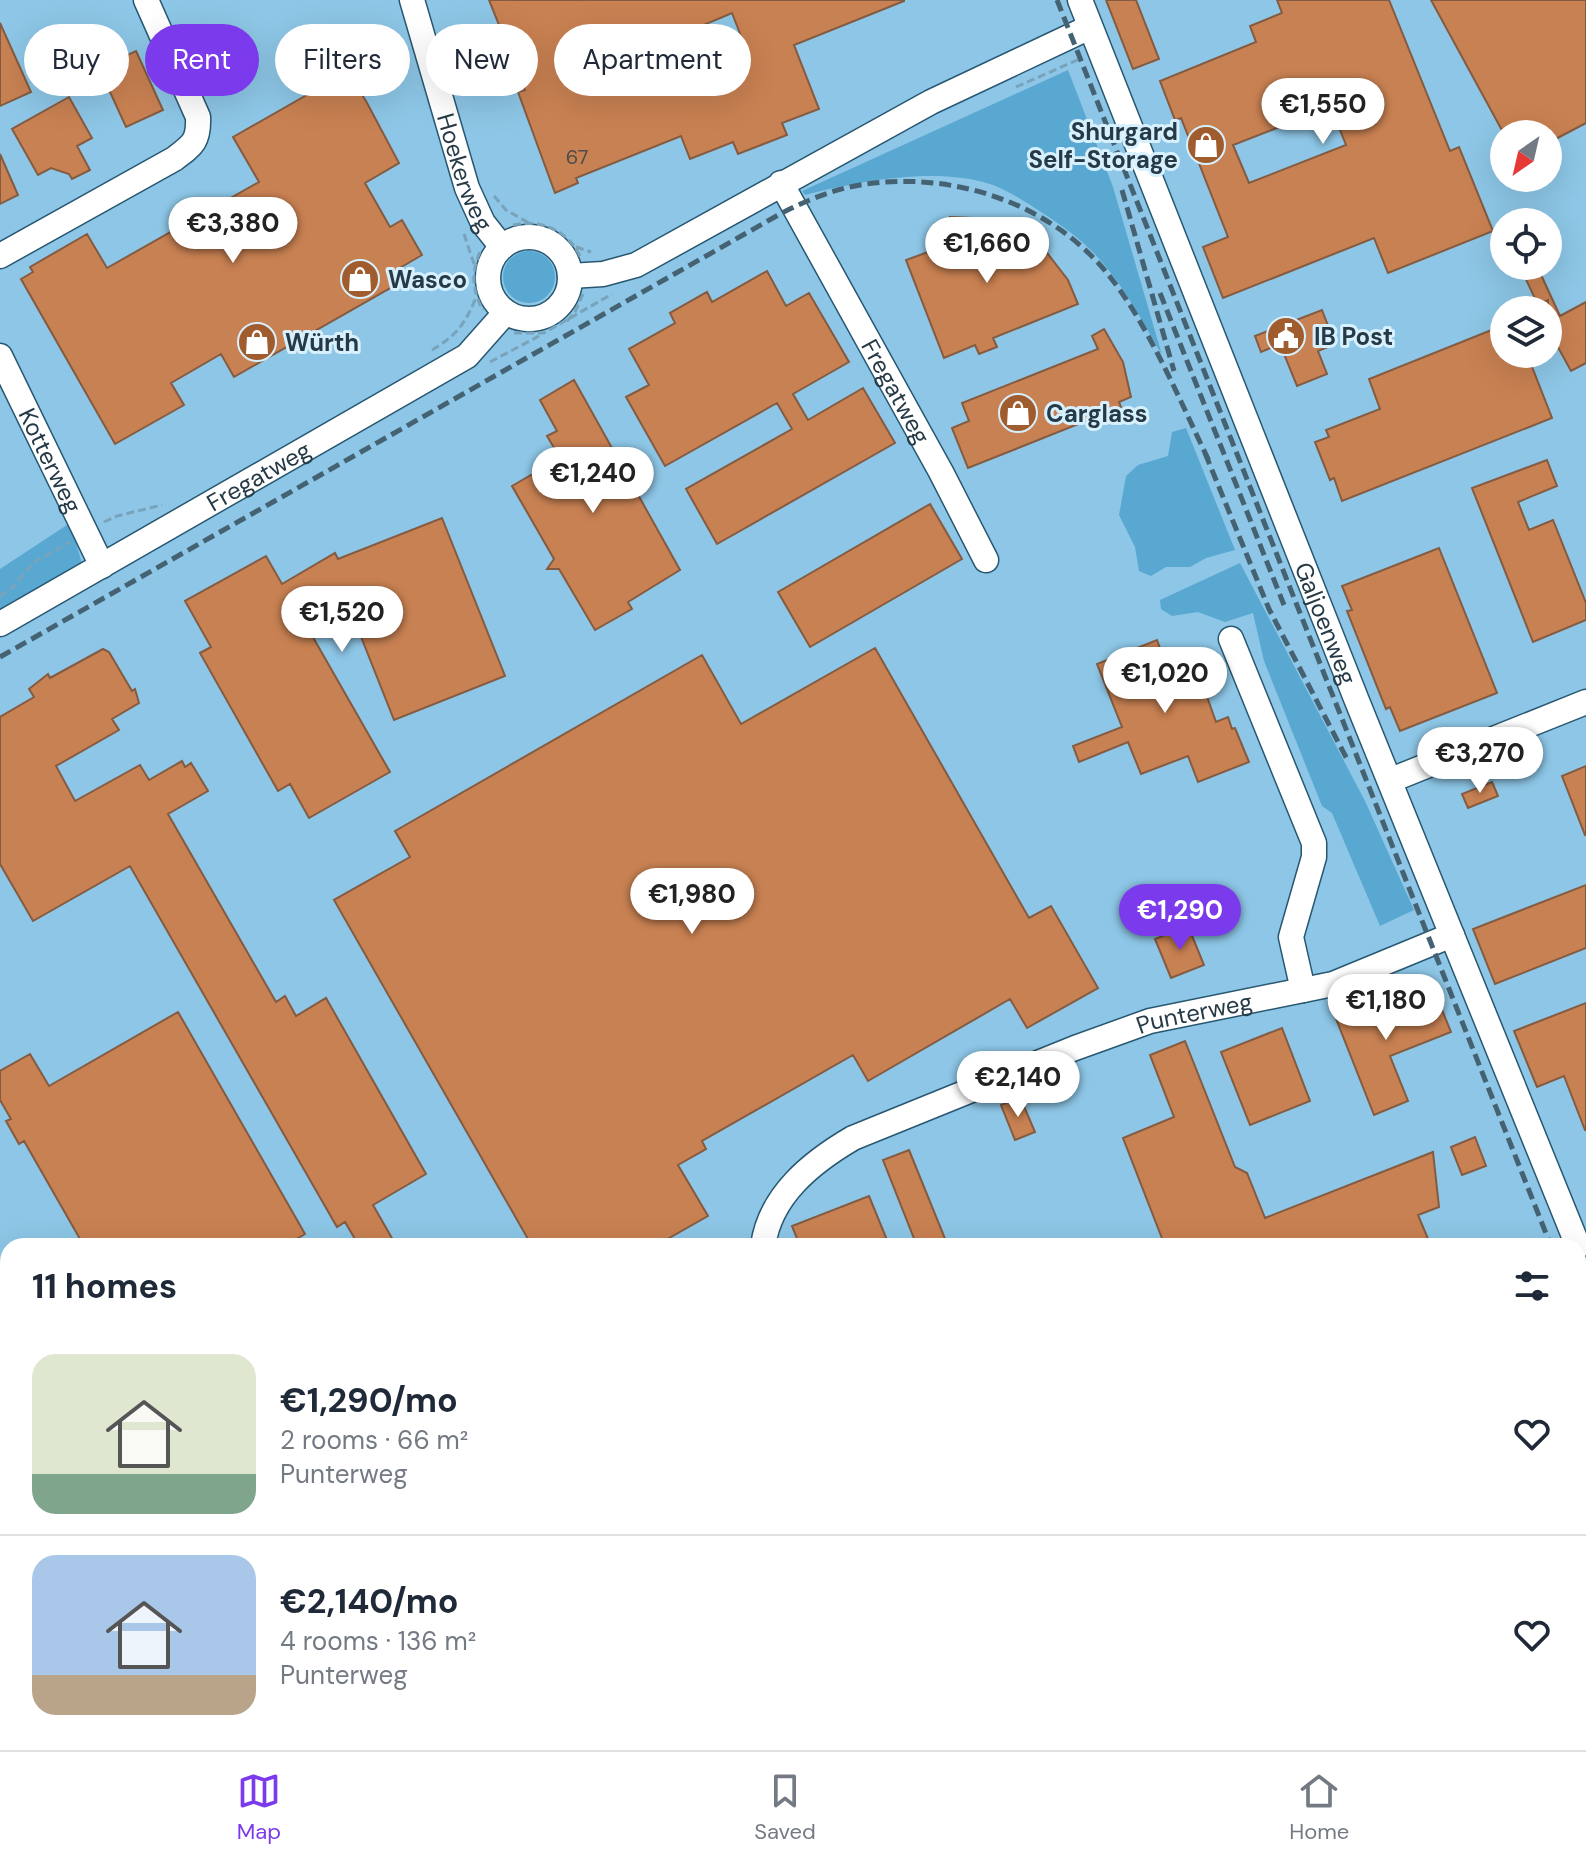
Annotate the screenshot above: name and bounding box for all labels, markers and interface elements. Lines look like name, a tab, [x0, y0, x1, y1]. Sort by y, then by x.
chip: Buy	[24, 24, 129, 96]
chip: Rent	[145, 24, 259, 96]
chip: Filters	[275, 24, 410, 96]
chip: New	[426, 24, 538, 96]
chip: Apartment	[554, 24, 751, 96]
pin: €1,550	[1258, 78, 1388, 146]
text: €1,550	[1279, 87, 1367, 121]
street label: Hoekerweg	[430, 109, 500, 238]
place label: Shurgard Self-Storage	[1029, 116, 1178, 175]
north arrow	[1490, 120, 1562, 192]
map controls	[1490, 120, 1562, 368]
shop icon: Shurgard Self-Storage	[1185, 124, 1227, 166]
house number: 67	[566, 144, 588, 170]
pin: €3,380	[168, 197, 298, 265]
text: €3,380	[186, 206, 280, 240]
button: locate	[1490, 208, 1562, 280]
pin: €1,660	[922, 217, 1052, 285]
text: €1,660	[943, 226, 1031, 260]
shop icon: Wasco	[339, 258, 381, 300]
place label: Wasco	[388, 264, 467, 295]
button: layers	[1490, 296, 1562, 368]
public building icon: IB Post	[1265, 315, 1307, 357]
shop icon: Würth	[236, 321, 278, 363]
place label: IB Post	[1314, 321, 1393, 352]
place label: Würth	[285, 327, 359, 358]
street label: Fregatweg	[855, 333, 938, 449]
shop icon: Carglass	[997, 392, 1039, 434]
place label: Carglass	[1046, 398, 1148, 429]
street label: Kotterweg	[12, 403, 89, 518]
street label: Fregatweg	[201, 434, 316, 518]
pin: €1,240	[528, 447, 658, 515]
text: €1,240	[550, 456, 636, 490]
street label: Galjoenweg	[1288, 557, 1364, 689]
pin: €1,520	[277, 586, 407, 654]
text: €1,520	[299, 595, 385, 629]
pin: €1,020	[1100, 647, 1230, 715]
text: €1,020	[1121, 656, 1209, 690]
pin: €3,270	[1415, 727, 1545, 795]
text: €3,270	[1435, 736, 1525, 770]
pin: €1,980	[627, 868, 757, 936]
text: €1,980	[648, 877, 736, 911]
pin: €1,290	[1115, 884, 1245, 952]
text: €1,290	[1137, 893, 1223, 927]
pin: €1,180	[1321, 974, 1451, 1042]
text: €1,180	[1346, 983, 1426, 1017]
street label: Punterweg	[1132, 985, 1255, 1040]
pin: €2,140	[953, 1051, 1083, 1119]
text: €2,140	[975, 1060, 1061, 1094]
text: 11 homes	[32, 1264, 177, 1309]
icon: filters	[1510, 1264, 1554, 1308]
text: €1,290/mo	[280, 1378, 458, 1423]
icon: home	[96, 1386, 192, 1482]
icon: heart	[1510, 1412, 1554, 1456]
text: 2 rooms · 66 m²	[280, 1423, 468, 1457]
text: Punterweg	[280, 1457, 408, 1491]
text: €2,140/mo	[280, 1579, 459, 1624]
icon: home	[96, 1587, 192, 1683]
icon: heart	[1510, 1613, 1554, 1657]
text: 4 rooms · 136 m²	[280, 1624, 476, 1658]
text: Punterweg	[280, 1658, 408, 1692]
tab: Map	[237, 1769, 281, 1846]
tab: Saved	[754, 1769, 816, 1846]
tab: Home	[1289, 1769, 1349, 1846]

